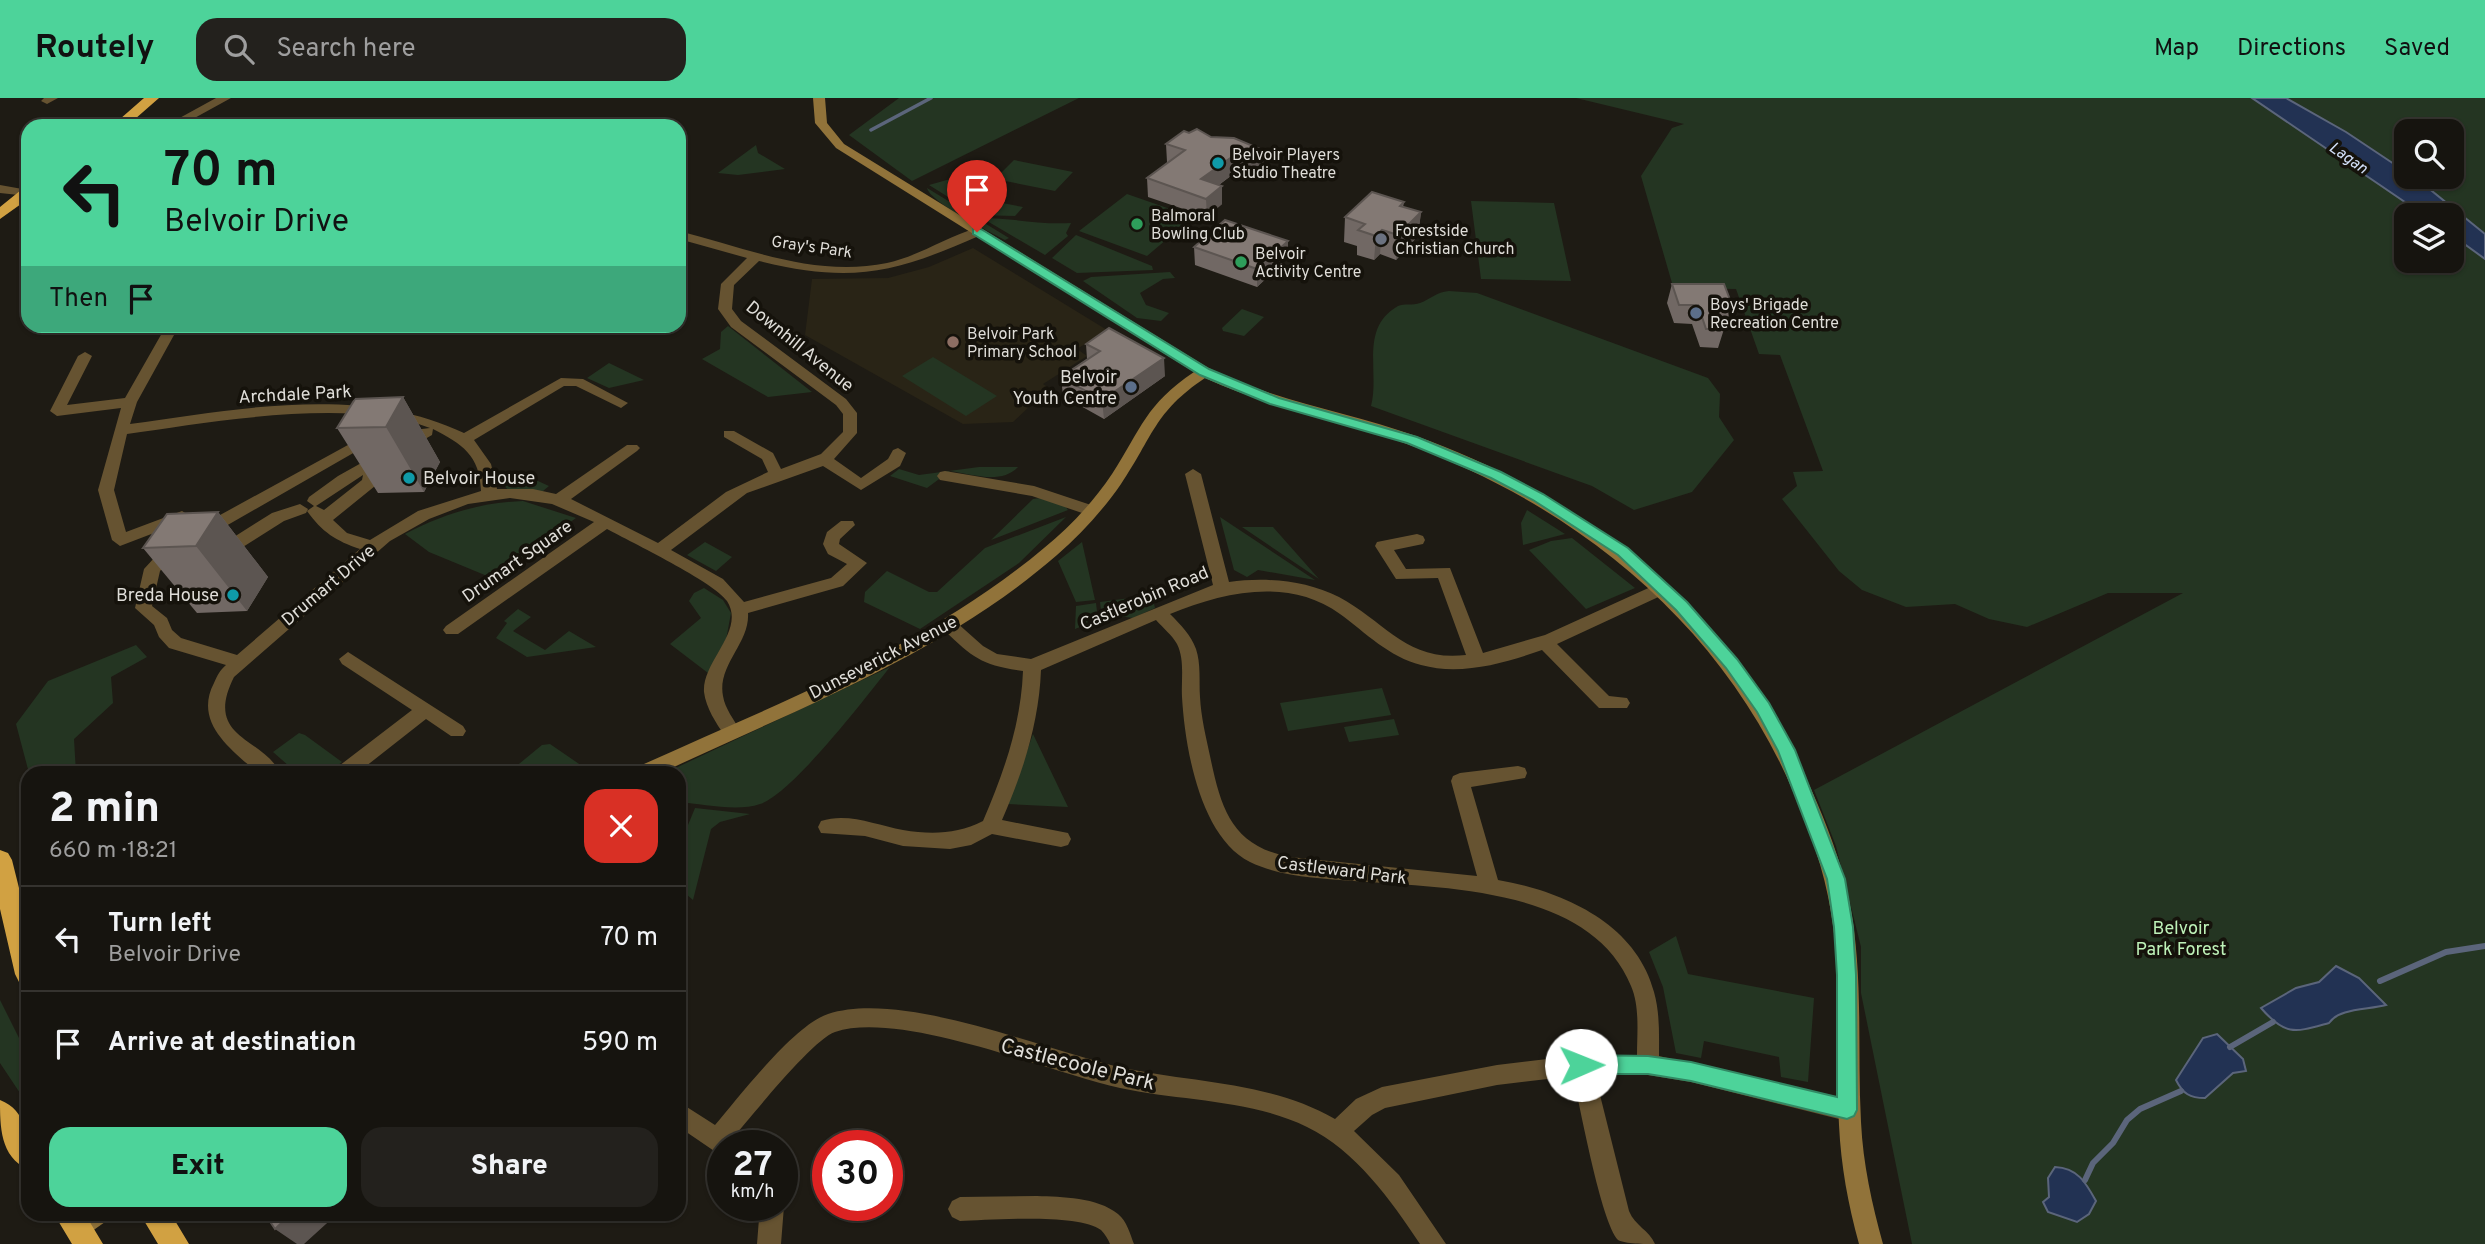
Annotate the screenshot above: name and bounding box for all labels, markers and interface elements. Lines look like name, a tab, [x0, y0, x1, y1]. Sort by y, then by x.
search box	[196, 18, 686, 81]
text: Routely	[35, 28, 154, 70]
icon: search	[220, 30, 258, 68]
text: Search here	[276, 33, 415, 66]
text: Map	[2154, 34, 2199, 64]
text: Directions	[2237, 34, 2346, 64]
text: Saved	[2384, 34, 2450, 64]
map controls	[2394, 119, 2464, 273]
button: search	[2394, 119, 2464, 189]
water label: Lagan	[2325, 138, 2371, 179]
text: 70 m	[164, 142, 278, 204]
place label: Belvoir Players Studio Theatre	[1232, 146, 1340, 184]
icon: left	[49, 147, 140, 238]
marker: Belvoir Players Studio Theatre	[1210, 155, 1226, 171]
pin	[947, 160, 1007, 232]
icon: arrive	[958, 171, 996, 209]
text: Belvoir Drive	[164, 203, 349, 243]
button: layers	[2394, 203, 2464, 273]
place label: Balmoral Bowling Club	[1151, 207, 1245, 245]
marker: Balmoral Bowling Club	[1129, 216, 1145, 232]
place label: Forestside Christian Church	[1395, 222, 1515, 260]
marker: Forestside Christian Church	[1373, 231, 1389, 247]
street label: Gray's Park	[770, 232, 853, 264]
place label: Belvoir Activity Centre	[1255, 245, 1361, 283]
marker: Belvoir Activity Centre	[1233, 254, 1249, 270]
icon: arrive	[122, 280, 160, 318]
text: Then	[49, 283, 108, 316]
street label: Downhill Avenue	[740, 296, 858, 398]
place label: Boys' Brigade Recreation Centre	[1710, 296, 1839, 334]
marker: Boys' Brigade Recreation Centre	[1688, 305, 1704, 321]
place label: Belvoir Park Primary School	[967, 325, 1077, 363]
marker: Belvoir Park Primary School	[945, 334, 961, 350]
place label: Belvoir Youth Centre	[1012, 367, 1117, 411]
marker: Belvoir Youth Centre	[1123, 379, 1139, 395]
street label: Archdale Park	[238, 381, 352, 410]
place label: Belvoir House	[423, 468, 535, 491]
marker: Belvoir House	[401, 470, 417, 486]
street label: Drumart Square	[458, 516, 578, 609]
street label: Drumart Drive	[277, 540, 381, 632]
street label: Castlerobin Road	[1077, 562, 1212, 637]
place label: Breda House	[116, 585, 219, 608]
marker: Breda House	[225, 587, 241, 603]
street label: Dunseverick Avenue	[806, 611, 962, 706]
text: 2 min	[49, 784, 160, 837]
button: close	[584, 789, 658, 863]
text: 660 m · 18:21	[49, 837, 177, 866]
street label: Castleward Park	[1276, 852, 1408, 891]
text: Turn left	[108, 908, 212, 941]
park label: Belvoir Park Forest	[2135, 918, 2227, 962]
icon: left	[49, 920, 87, 958]
text: 70 m	[600, 922, 658, 955]
text: Belvoir Drive	[108, 941, 241, 970]
icon: arrive	[49, 1025, 87, 1063]
text: Arrive at destination	[108, 1027, 356, 1060]
text: 590 m	[582, 1027, 658, 1060]
position arrow	[1544, 1028, 1618, 1102]
street label: Castlecoole Park	[997, 1033, 1158, 1098]
button: Exit	[49, 1127, 347, 1207]
button: Share	[361, 1127, 658, 1207]
speed limit sign: 30	[812, 1130, 903, 1221]
text: 27	[733, 1144, 772, 1188]
text: km/h	[731, 1181, 774, 1204]

